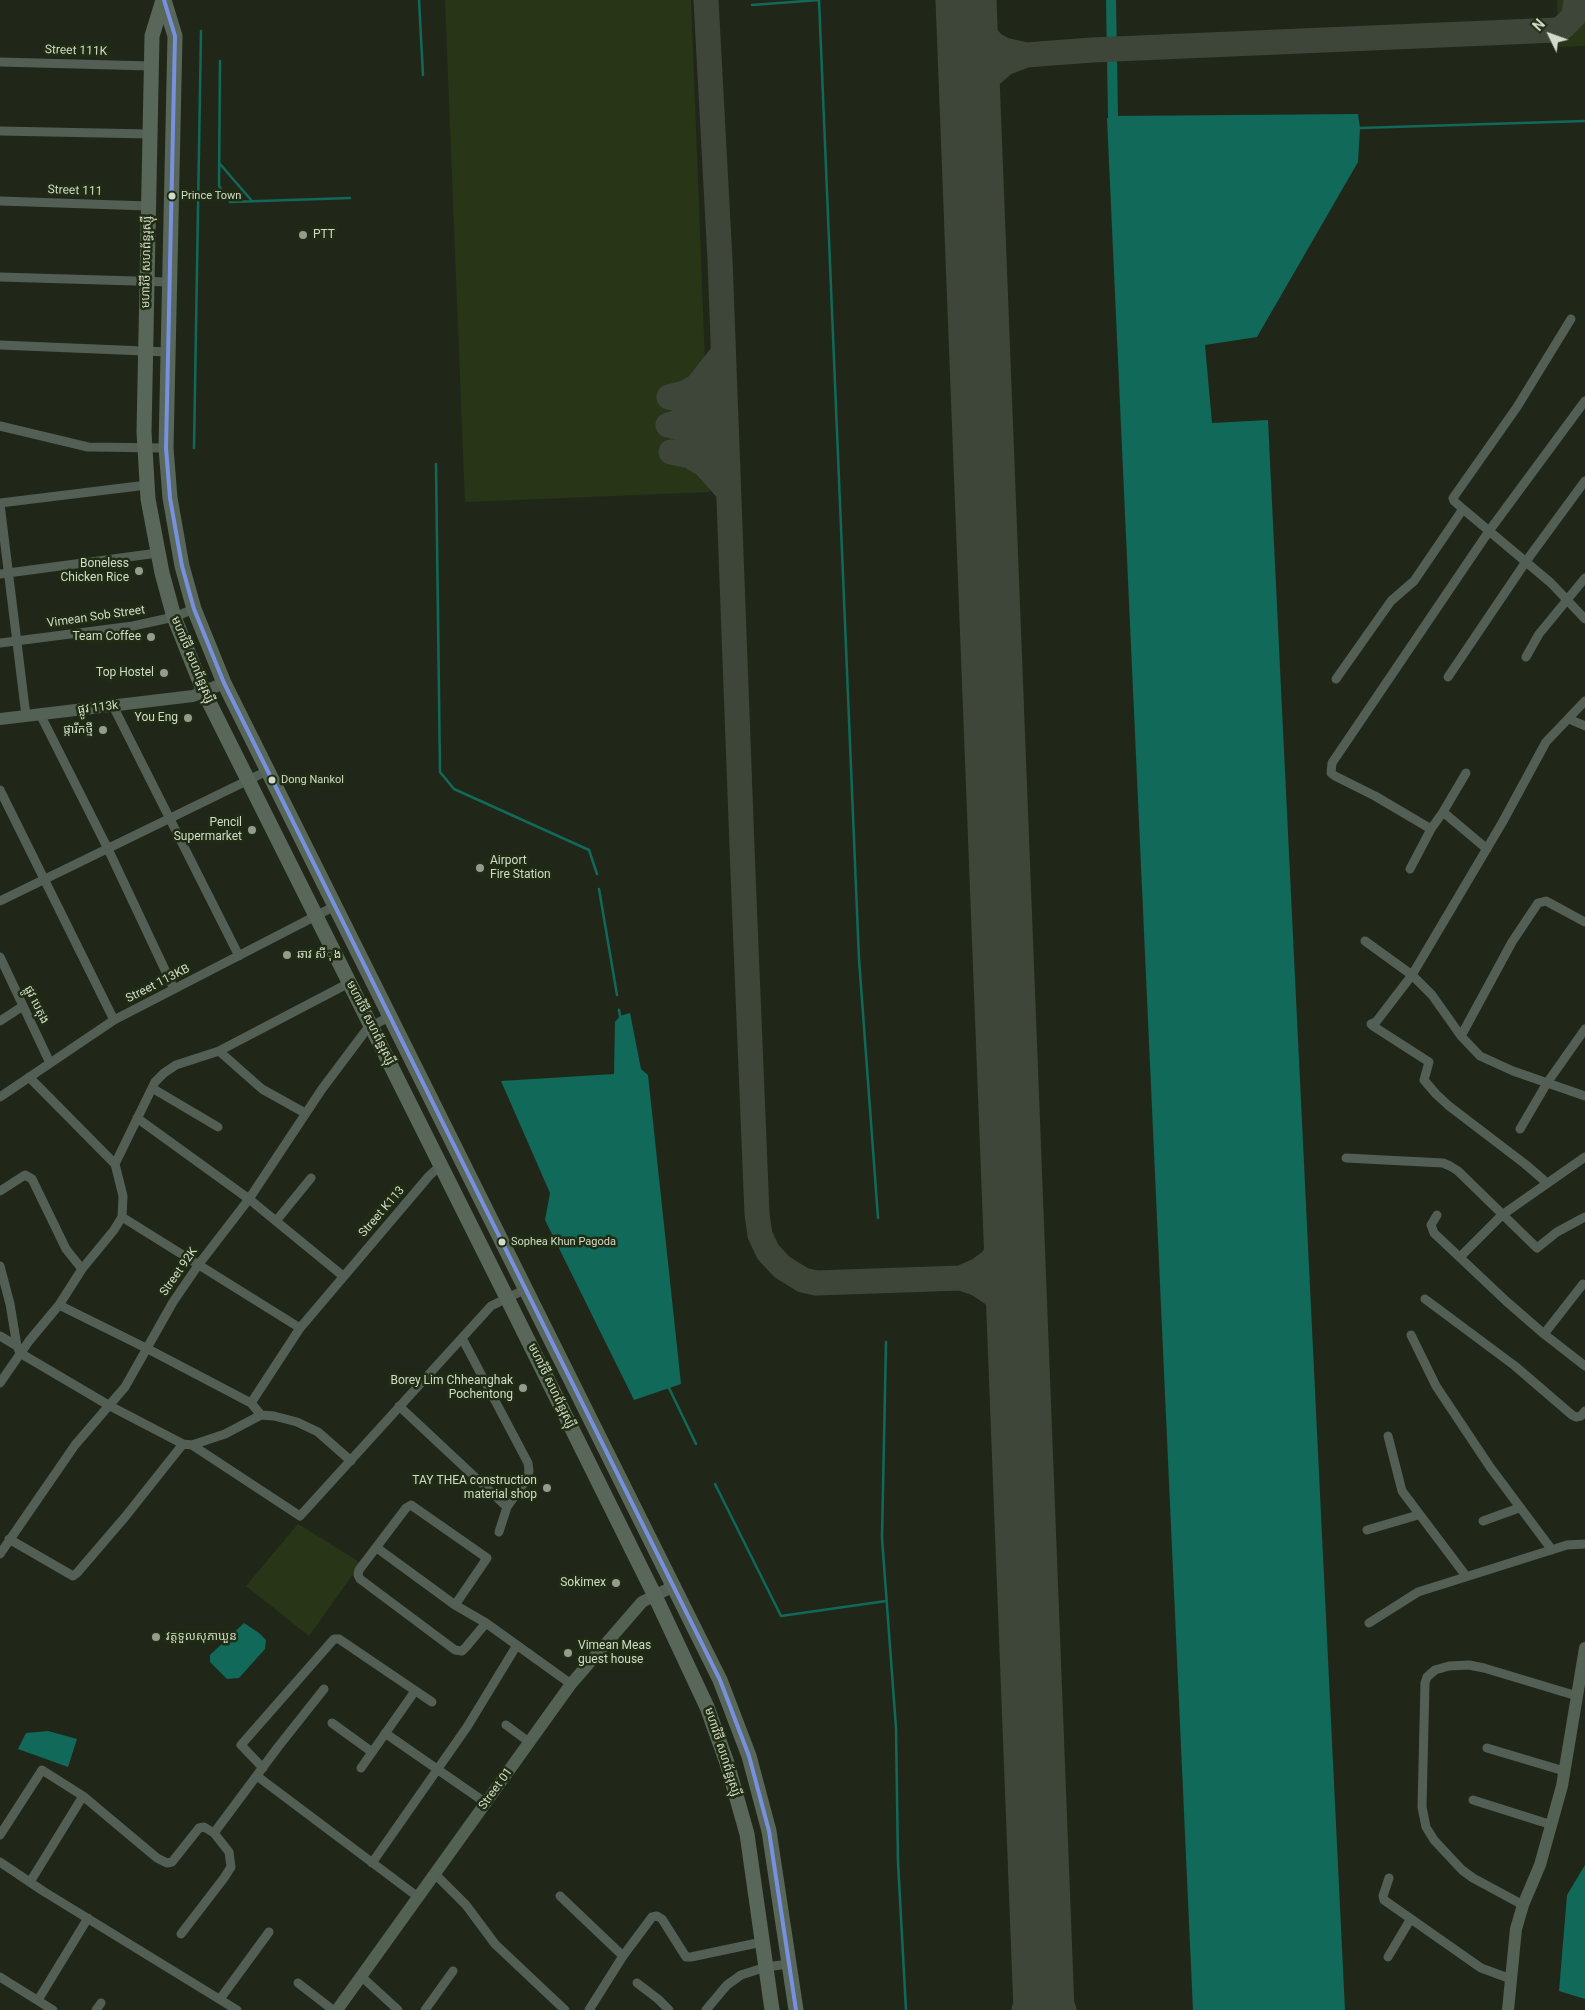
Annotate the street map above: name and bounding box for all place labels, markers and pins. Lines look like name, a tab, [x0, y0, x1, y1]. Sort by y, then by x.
place label: Prince Town	[181, 189, 241, 203]
marker: Prince Town	[167, 191, 177, 201]
place label: PTT	[313, 228, 335, 242]
marker: PTT	[297, 229, 309, 241]
place label: Boneless Chicken Rice	[60, 557, 129, 585]
marker: Boneless Chicken Rice	[133, 565, 145, 577]
place label: Team Coffee	[72, 630, 141, 644]
marker: Team Coffee	[145, 631, 157, 643]
place label: Top Hostel	[96, 666, 154, 680]
marker: Top Hostel	[158, 667, 170, 679]
place label: You Eng	[135, 711, 178, 725]
marker: You Eng	[182, 712, 194, 724]
place label: ផ្ការីកថ្មី	[63, 723, 93, 737]
marker: ផ្ការីកថ្មី	[97, 724, 109, 736]
place label: Dong Nankol	[281, 773, 344, 787]
marker: Dong Nankol	[267, 775, 277, 785]
place label: Pencil Supermarket	[174, 816, 242, 844]
marker: Pencil Supermarket	[246, 824, 258, 836]
place label: Airport Fire Station	[490, 854, 551, 882]
marker: Airport Fire Station	[474, 862, 486, 874]
place label: ឆាវ សីុង	[297, 948, 341, 962]
marker: ឆាវ សីុង	[281, 949, 293, 961]
place label: Sophea Khun Pagoda	[511, 1235, 616, 1249]
marker: Sophea Khun Pagoda	[497, 1237, 507, 1247]
place label: Borey Lim Chheanghak Pochentong	[390, 1374, 513, 1402]
marker: Borey Lim Chheanghak Pochentong	[517, 1382, 529, 1394]
place label: TAY THEA construction material shop	[412, 1474, 537, 1502]
marker: TAY THEA construction material shop	[541, 1482, 553, 1494]
place label: Sokimex	[560, 1576, 606, 1590]
marker: Sokimex	[610, 1577, 622, 1589]
place label: វត្តទួលសុភាឃួន	[166, 1630, 237, 1644]
marker: វត្តទួលសុភាឃួន	[150, 1631, 162, 1643]
place label: Vimean Meas guest house	[578, 1639, 651, 1667]
marker: Vimean Meas guest house	[562, 1647, 574, 1659]

